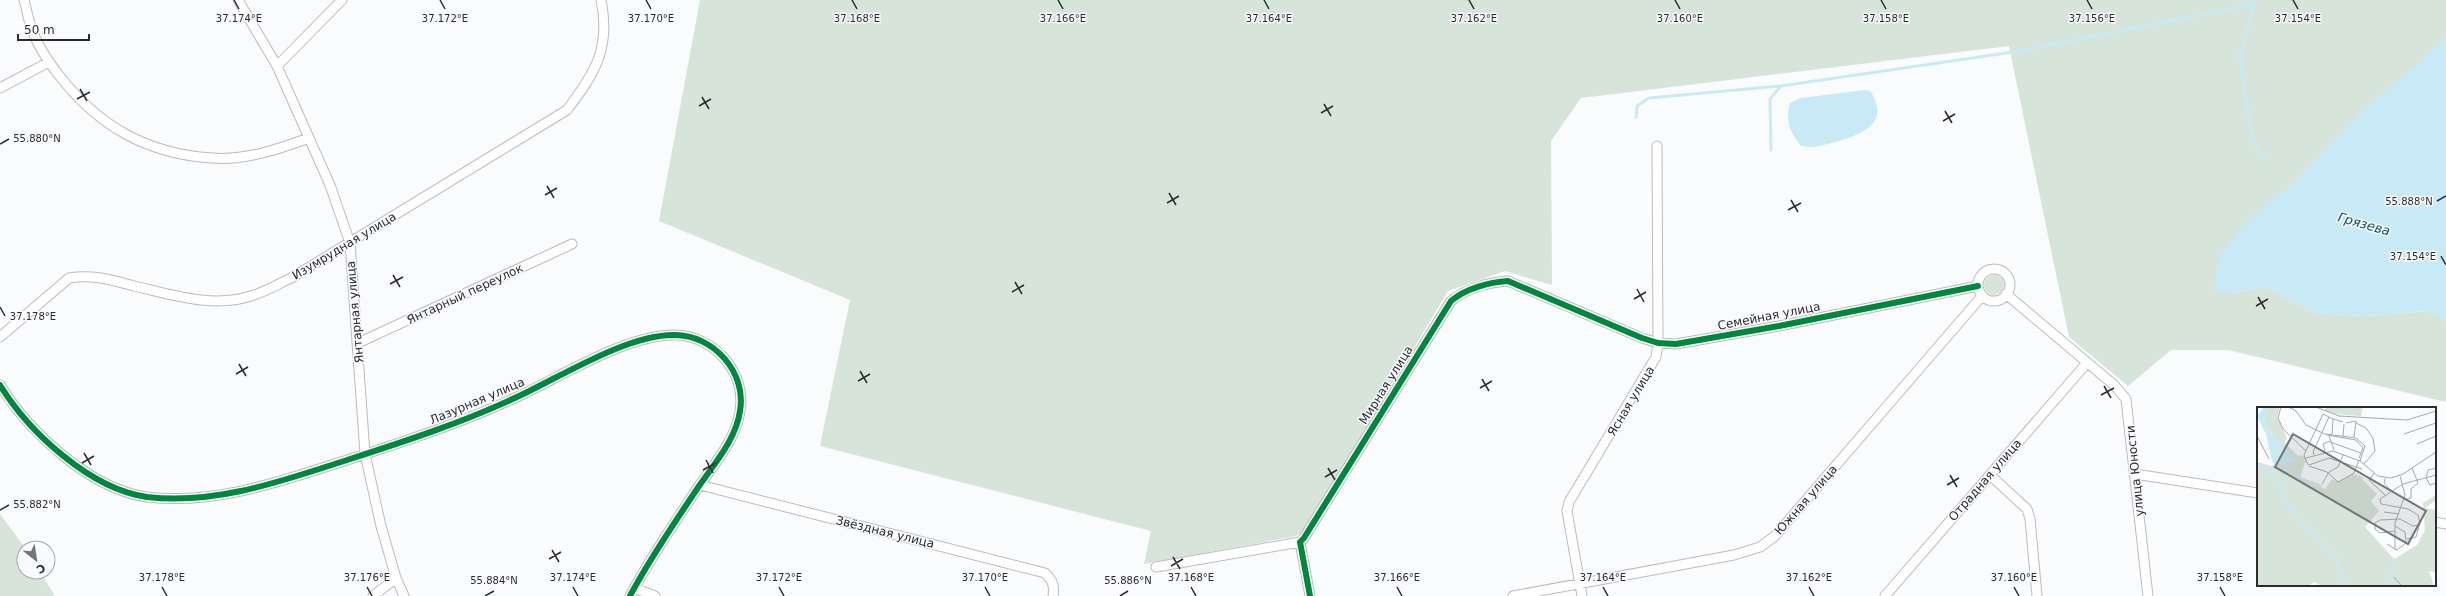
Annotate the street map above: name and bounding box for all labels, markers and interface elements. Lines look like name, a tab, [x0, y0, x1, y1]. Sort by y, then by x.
text: 37.174°E	[216, 13, 262, 24]
text: 37.172°E	[422, 13, 468, 24]
text: 37.170°E	[628, 13, 674, 24]
text: 37.168°E	[834, 13, 880, 24]
text: 37.166°E	[1040, 13, 1086, 24]
text: 37.164°E	[1246, 13, 1292, 24]
text: 37.162°E	[1451, 13, 1497, 24]
text: 37.160°E	[1657, 13, 1703, 24]
text: 37.158°E	[1863, 13, 1909, 24]
text: 37.156°E	[2069, 13, 2115, 24]
text: 37.154°E	[2275, 13, 2321, 24]
scale bar	[18, 16, 89, 42]
text: 50 m	[24, 23, 55, 37]
text: 55.880°N	[13, 133, 61, 144]
text: 55.888°N	[2385, 196, 2433, 207]
street label: Изумрудная улица	[289, 209, 399, 283]
water label: Грязева	[2336, 209, 2392, 239]
text: 37.154°E	[2390, 251, 2436, 262]
street label: Янтарная улица	[344, 260, 366, 364]
street label: Янтарный переулок	[405, 261, 525, 327]
street label: Семейная улица	[1716, 299, 1822, 333]
text: 37.178°E	[10, 311, 56, 322]
street label: Мирная улица	[1356, 343, 1416, 427]
street label: Ясная улица	[1605, 363, 1657, 439]
street label: Лазурная улица	[427, 375, 527, 427]
inset map	[2257, 407, 2436, 586]
street label: улица Юности	[2123, 425, 2147, 517]
street label: Отрадная улица	[1946, 436, 2024, 524]
street label: Южная улица	[1772, 462, 1840, 538]
text: 55.882°N	[13, 499, 61, 510]
street label: Звёздная улица	[834, 513, 936, 551]
north arrow	[16, 540, 56, 580]
text: С	[34, 561, 47, 576]
text: 37.178°E	[139, 572, 185, 583]
text: 37.176°E	[344, 572, 390, 583]
text: 37.174°E	[550, 572, 596, 583]
text: 37.172°E	[756, 572, 802, 583]
text: 37.170°E	[962, 572, 1008, 583]
text: 37.168°E	[1168, 572, 1214, 583]
text: 37.166°E	[1374, 572, 1420, 583]
text: 37.164°E	[1580, 572, 1626, 583]
text: 37.162°E	[1786, 572, 1832, 583]
text: 37.160°E	[1991, 572, 2037, 583]
text: 37.158°E	[2197, 572, 2243, 583]
text: 55.884°N	[470, 575, 518, 586]
text: 55.886°N	[1104, 575, 1152, 586]

